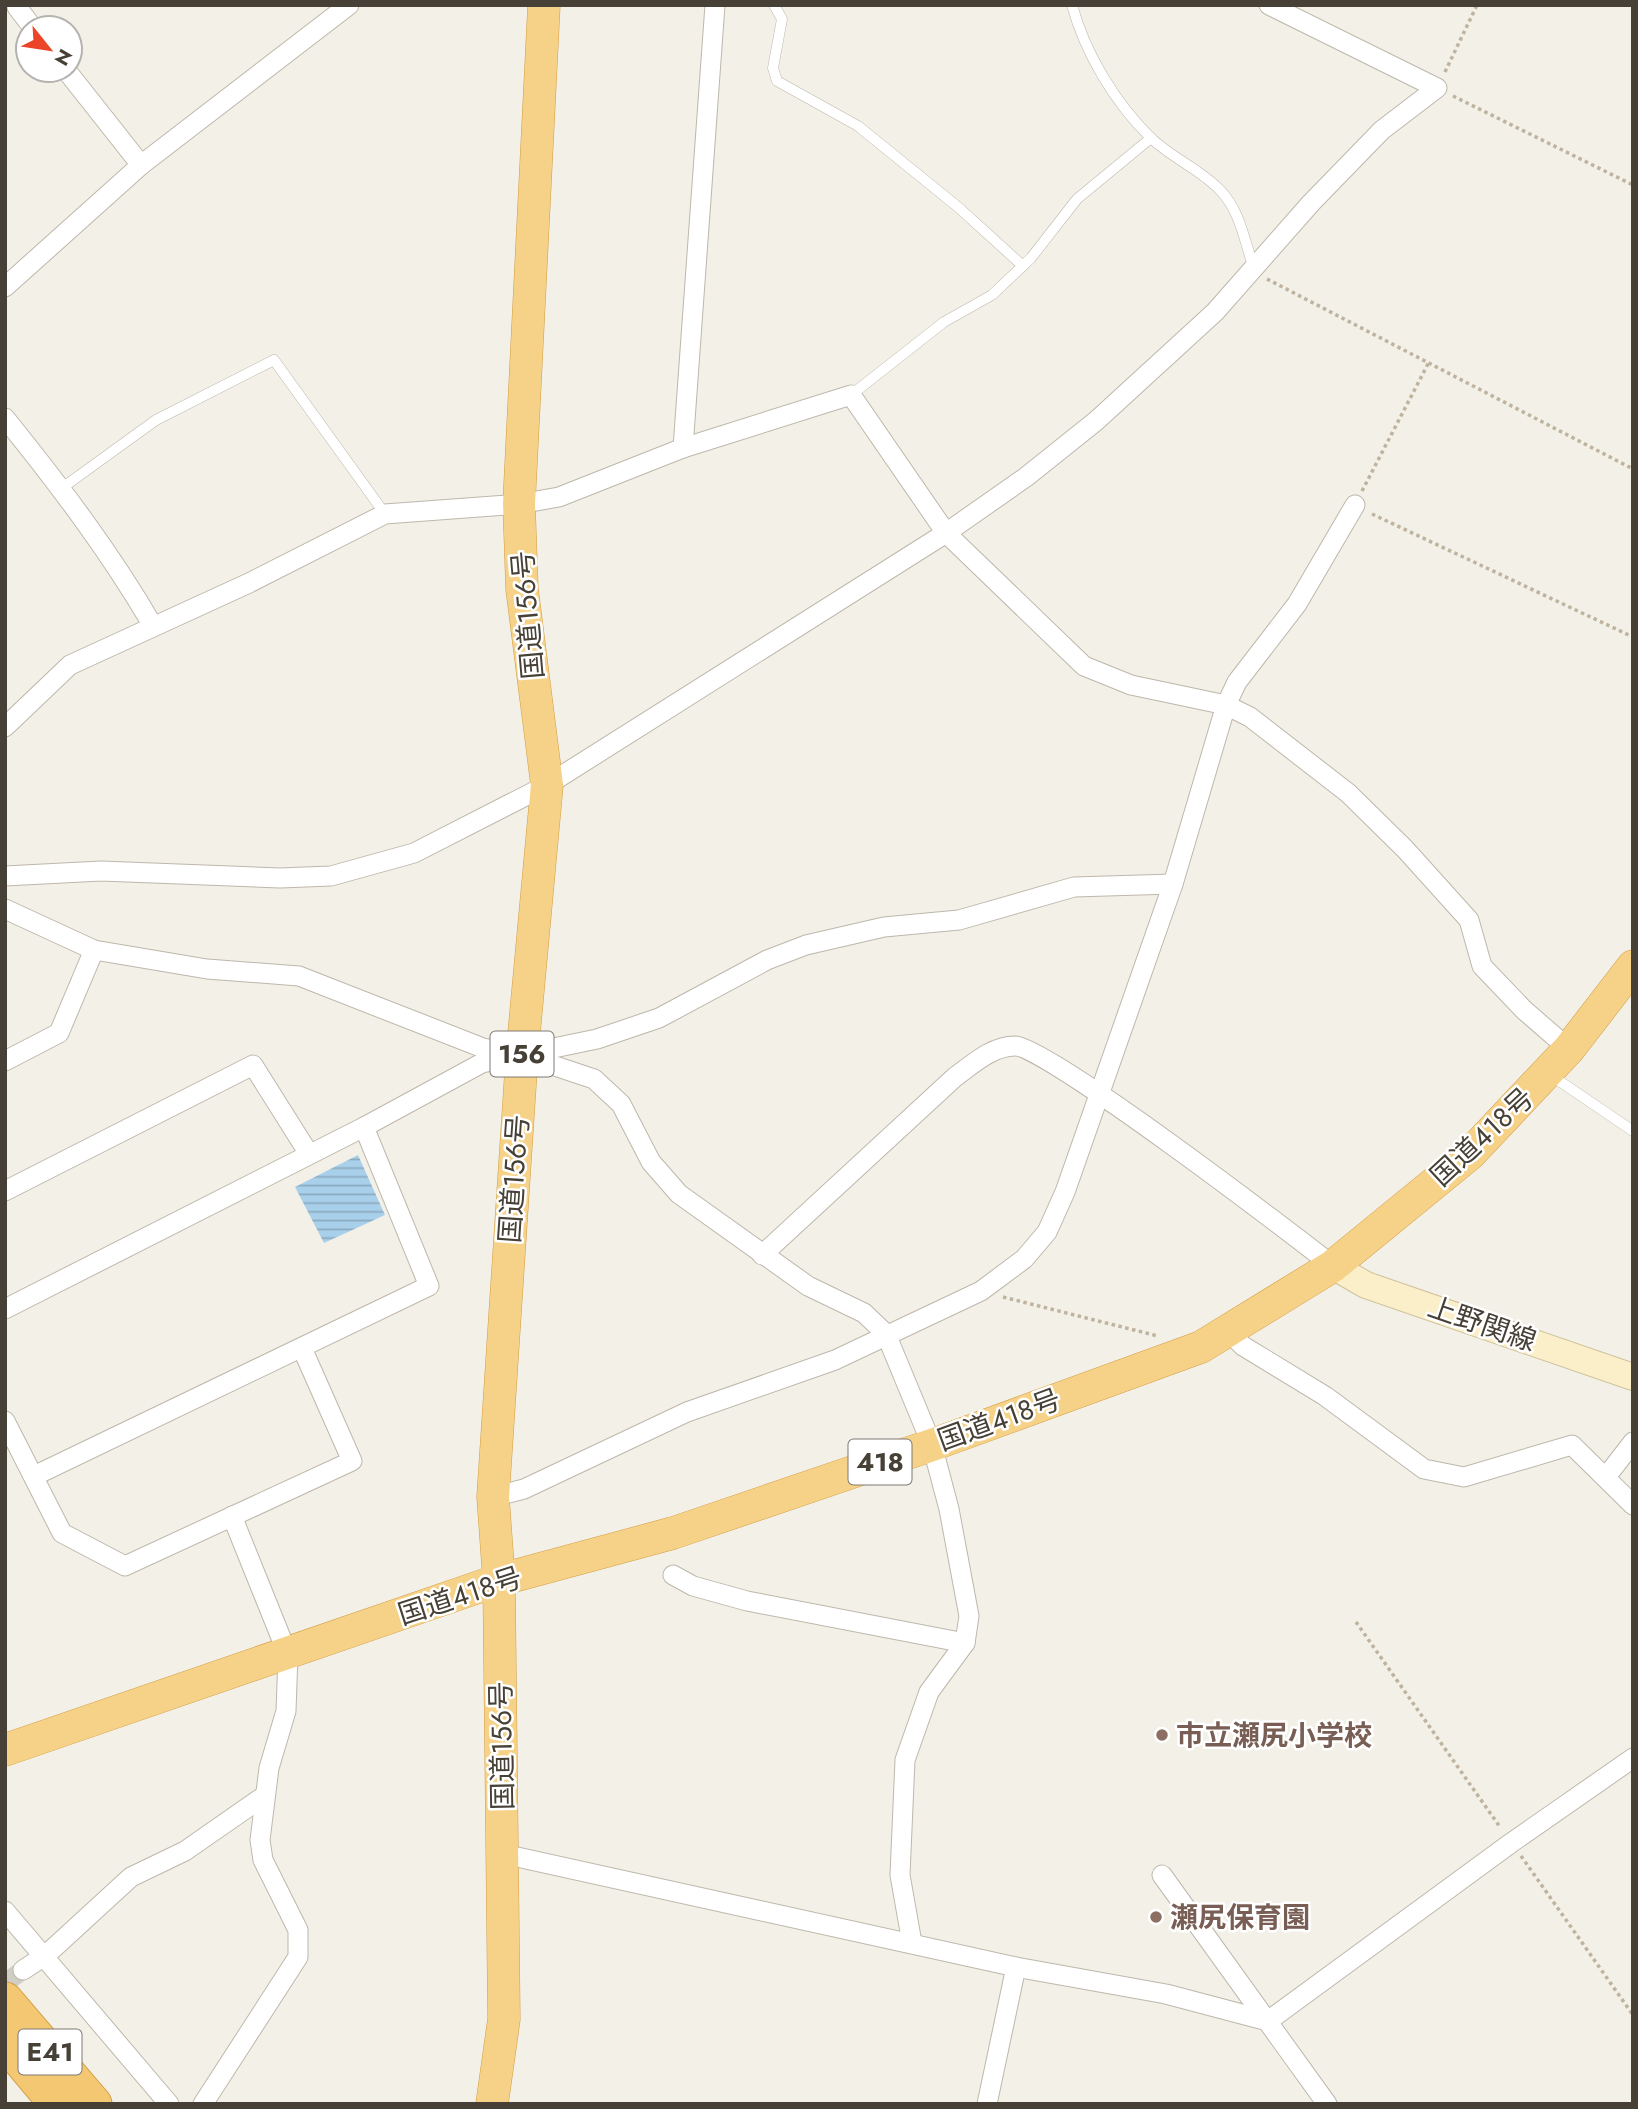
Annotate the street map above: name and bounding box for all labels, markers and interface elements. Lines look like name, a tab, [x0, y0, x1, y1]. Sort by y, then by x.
north arrow	[14, 14, 84, 84]
text: N	[48, 44, 79, 71]
street label: 国道156号	[502, 549, 554, 681]
road number: 156	[490, 1032, 554, 1077]
street label: 国道418号	[1421, 1078, 1543, 1196]
street label: 国道156号	[489, 1113, 539, 1245]
street label: 上野関線	[1422, 1286, 1542, 1362]
street label: 国道418号	[932, 1379, 1066, 1461]
road number: 418	[848, 1440, 912, 1484]
street label: 国道418号	[393, 1557, 527, 1635]
street label: 国道156号	[480, 1681, 524, 1811]
place label: 市立瀬尻小学校	[1176, 1715, 1372, 1756]
marker: 市立瀬尻小学校	[1154, 1727, 1170, 1743]
place label: 瀬尻保育園	[1170, 1897, 1310, 1938]
marker: 瀬尻保育園	[1148, 1909, 1164, 1925]
road number: E41	[19, 2030, 82, 2074]

